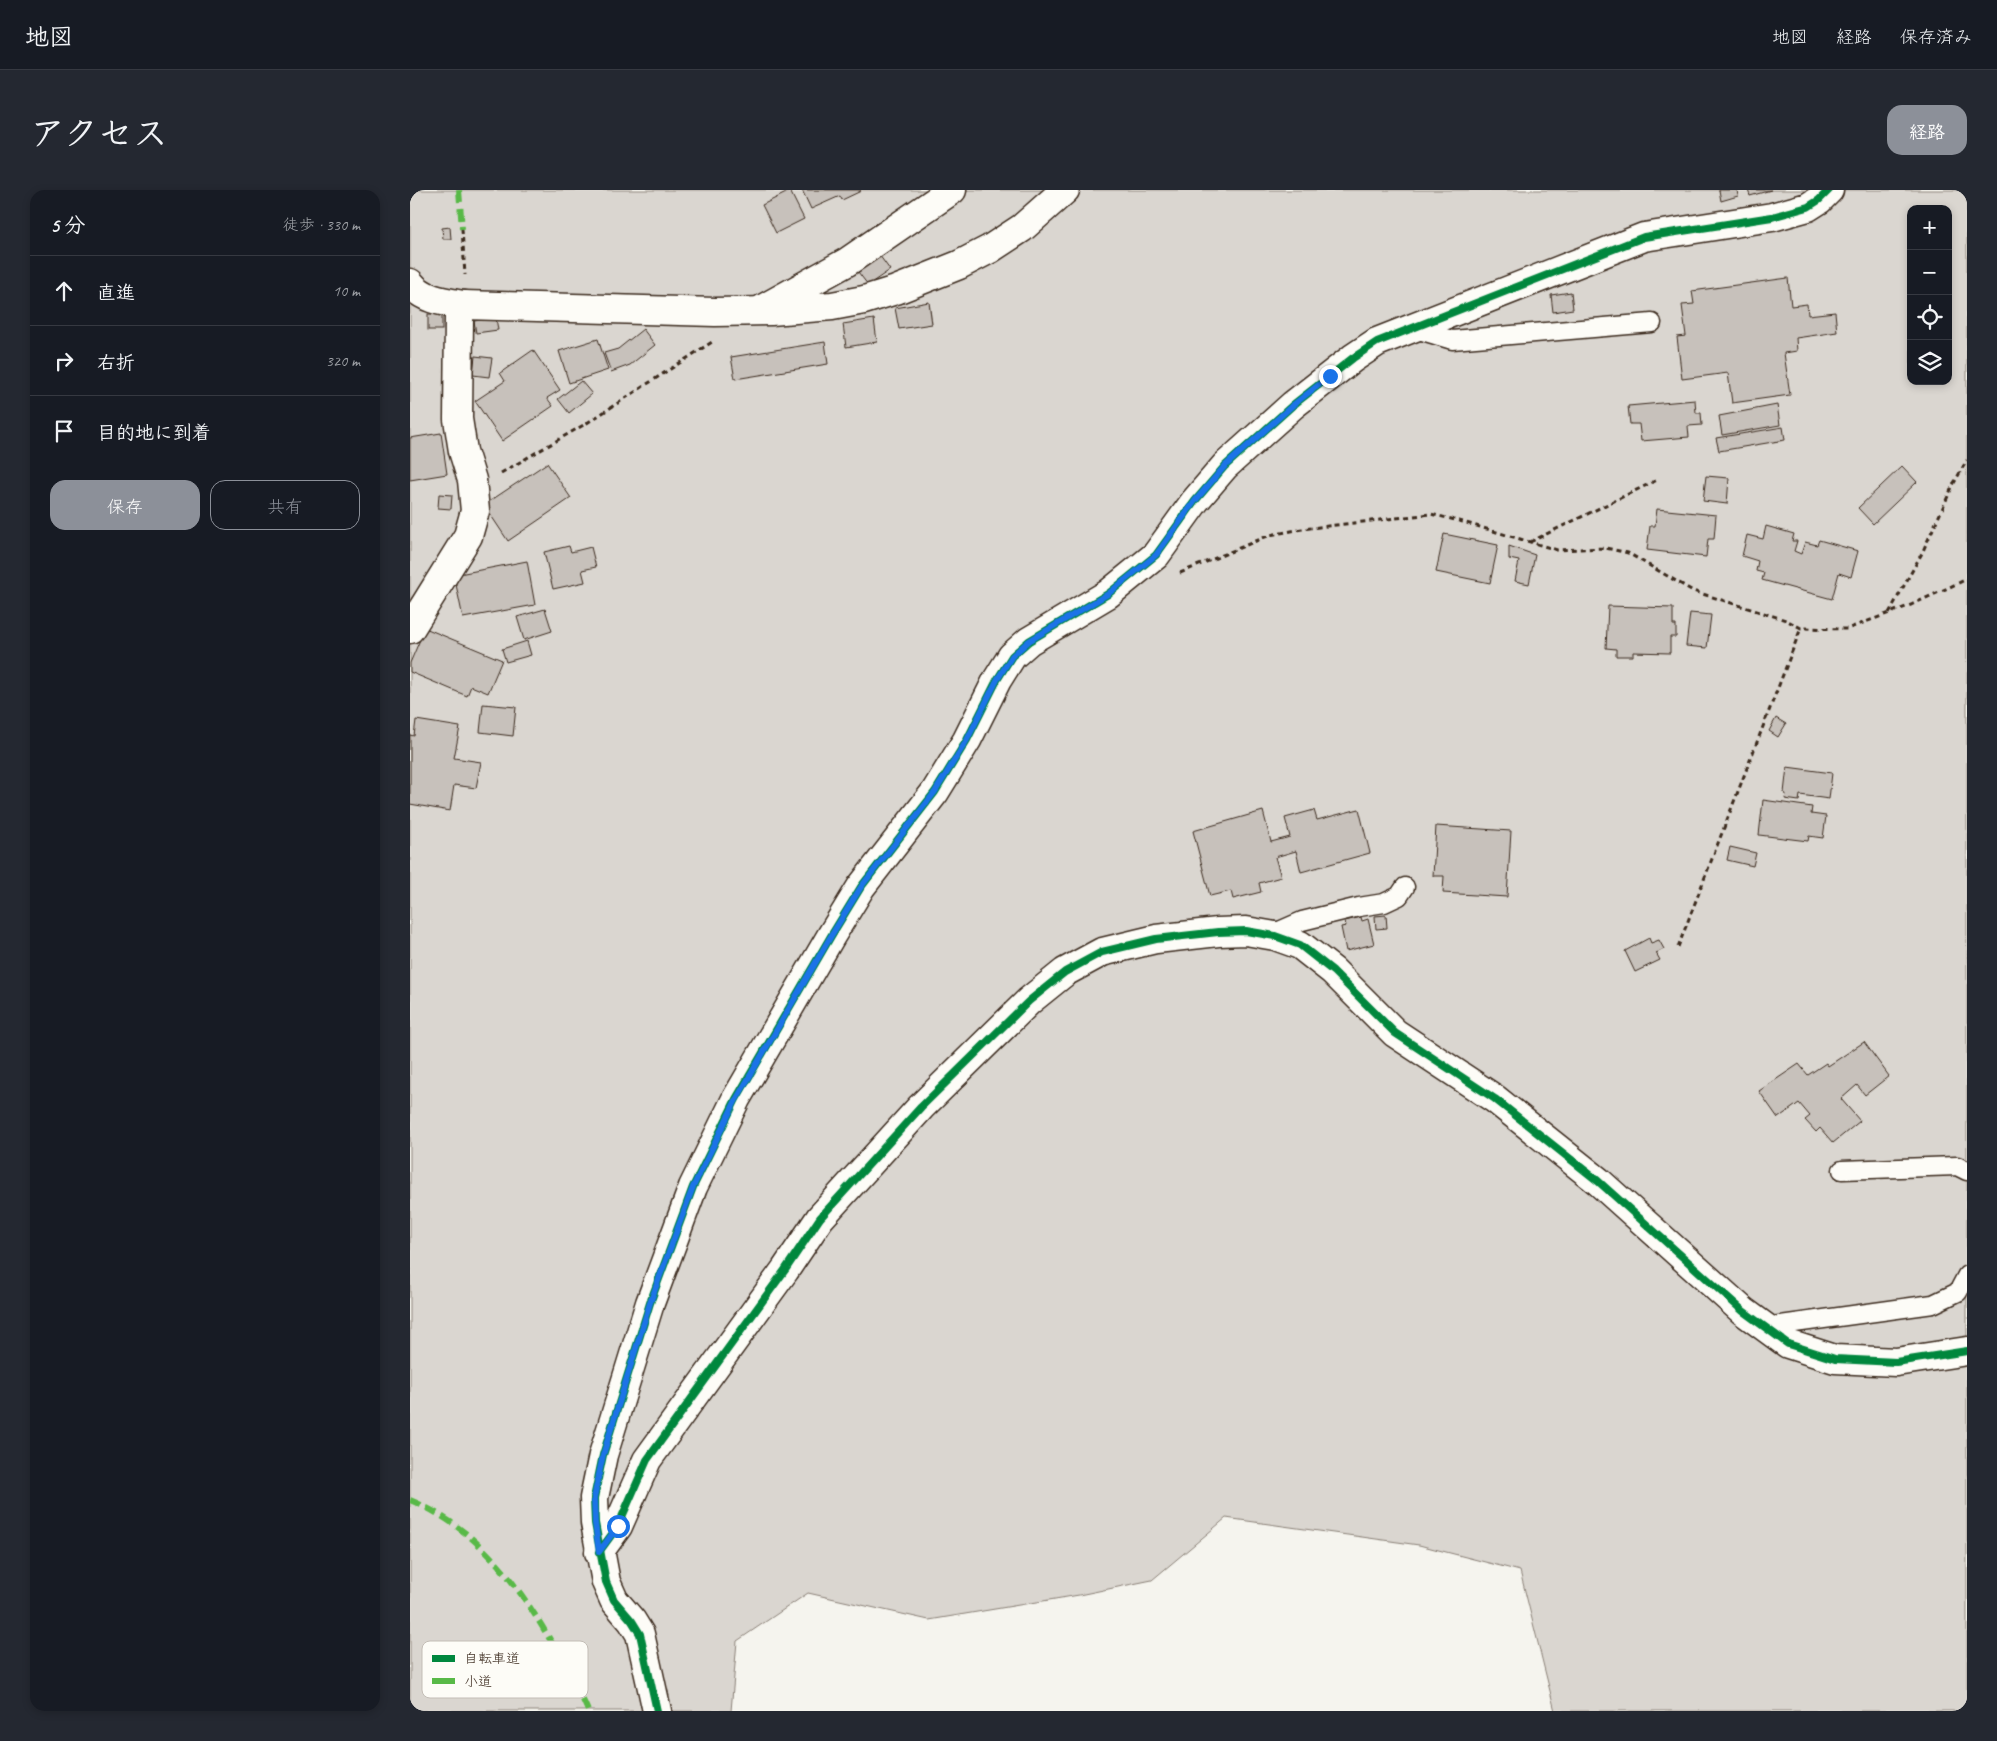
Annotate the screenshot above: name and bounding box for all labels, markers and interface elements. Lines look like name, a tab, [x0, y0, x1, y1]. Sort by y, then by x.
text: 地図	[25, 22, 73, 52]
text: 地図	[1772, 26, 1808, 48]
text: 経路	[1836, 26, 1872, 48]
text: 保存済み	[1900, 26, 1972, 48]
button: 経路	[1887, 105, 1967, 155]
text: アクセス	[30, 111, 168, 156]
map controls	[1907, 205, 1952, 385]
button: +	[1907, 205, 1952, 250]
text: 5 分	[50, 212, 85, 238]
text: 徒歩 · 330 m	[283, 215, 360, 235]
button: −	[1907, 250, 1952, 295]
icon: ahead	[50, 277, 78, 305]
text: 直進	[97, 281, 135, 305]
text: 10 m	[333, 281, 360, 301]
button: locate	[1907, 295, 1952, 340]
button: layers	[1907, 340, 1952, 385]
icon: right	[50, 347, 78, 375]
text: 右折	[97, 351, 135, 375]
text: 320 m	[326, 351, 360, 371]
route end	[1319, 365, 1342, 388]
icon: arrive	[50, 417, 78, 445]
text: 目的地に到着	[97, 421, 211, 445]
button: 保存	[50, 480, 200, 530]
button: 共有	[210, 480, 360, 530]
route start	[607, 1515, 630, 1538]
legend	[422, 1641, 588, 1698]
text: 自転車道	[464, 1650, 520, 1667]
text: 小道	[464, 1673, 492, 1690]

